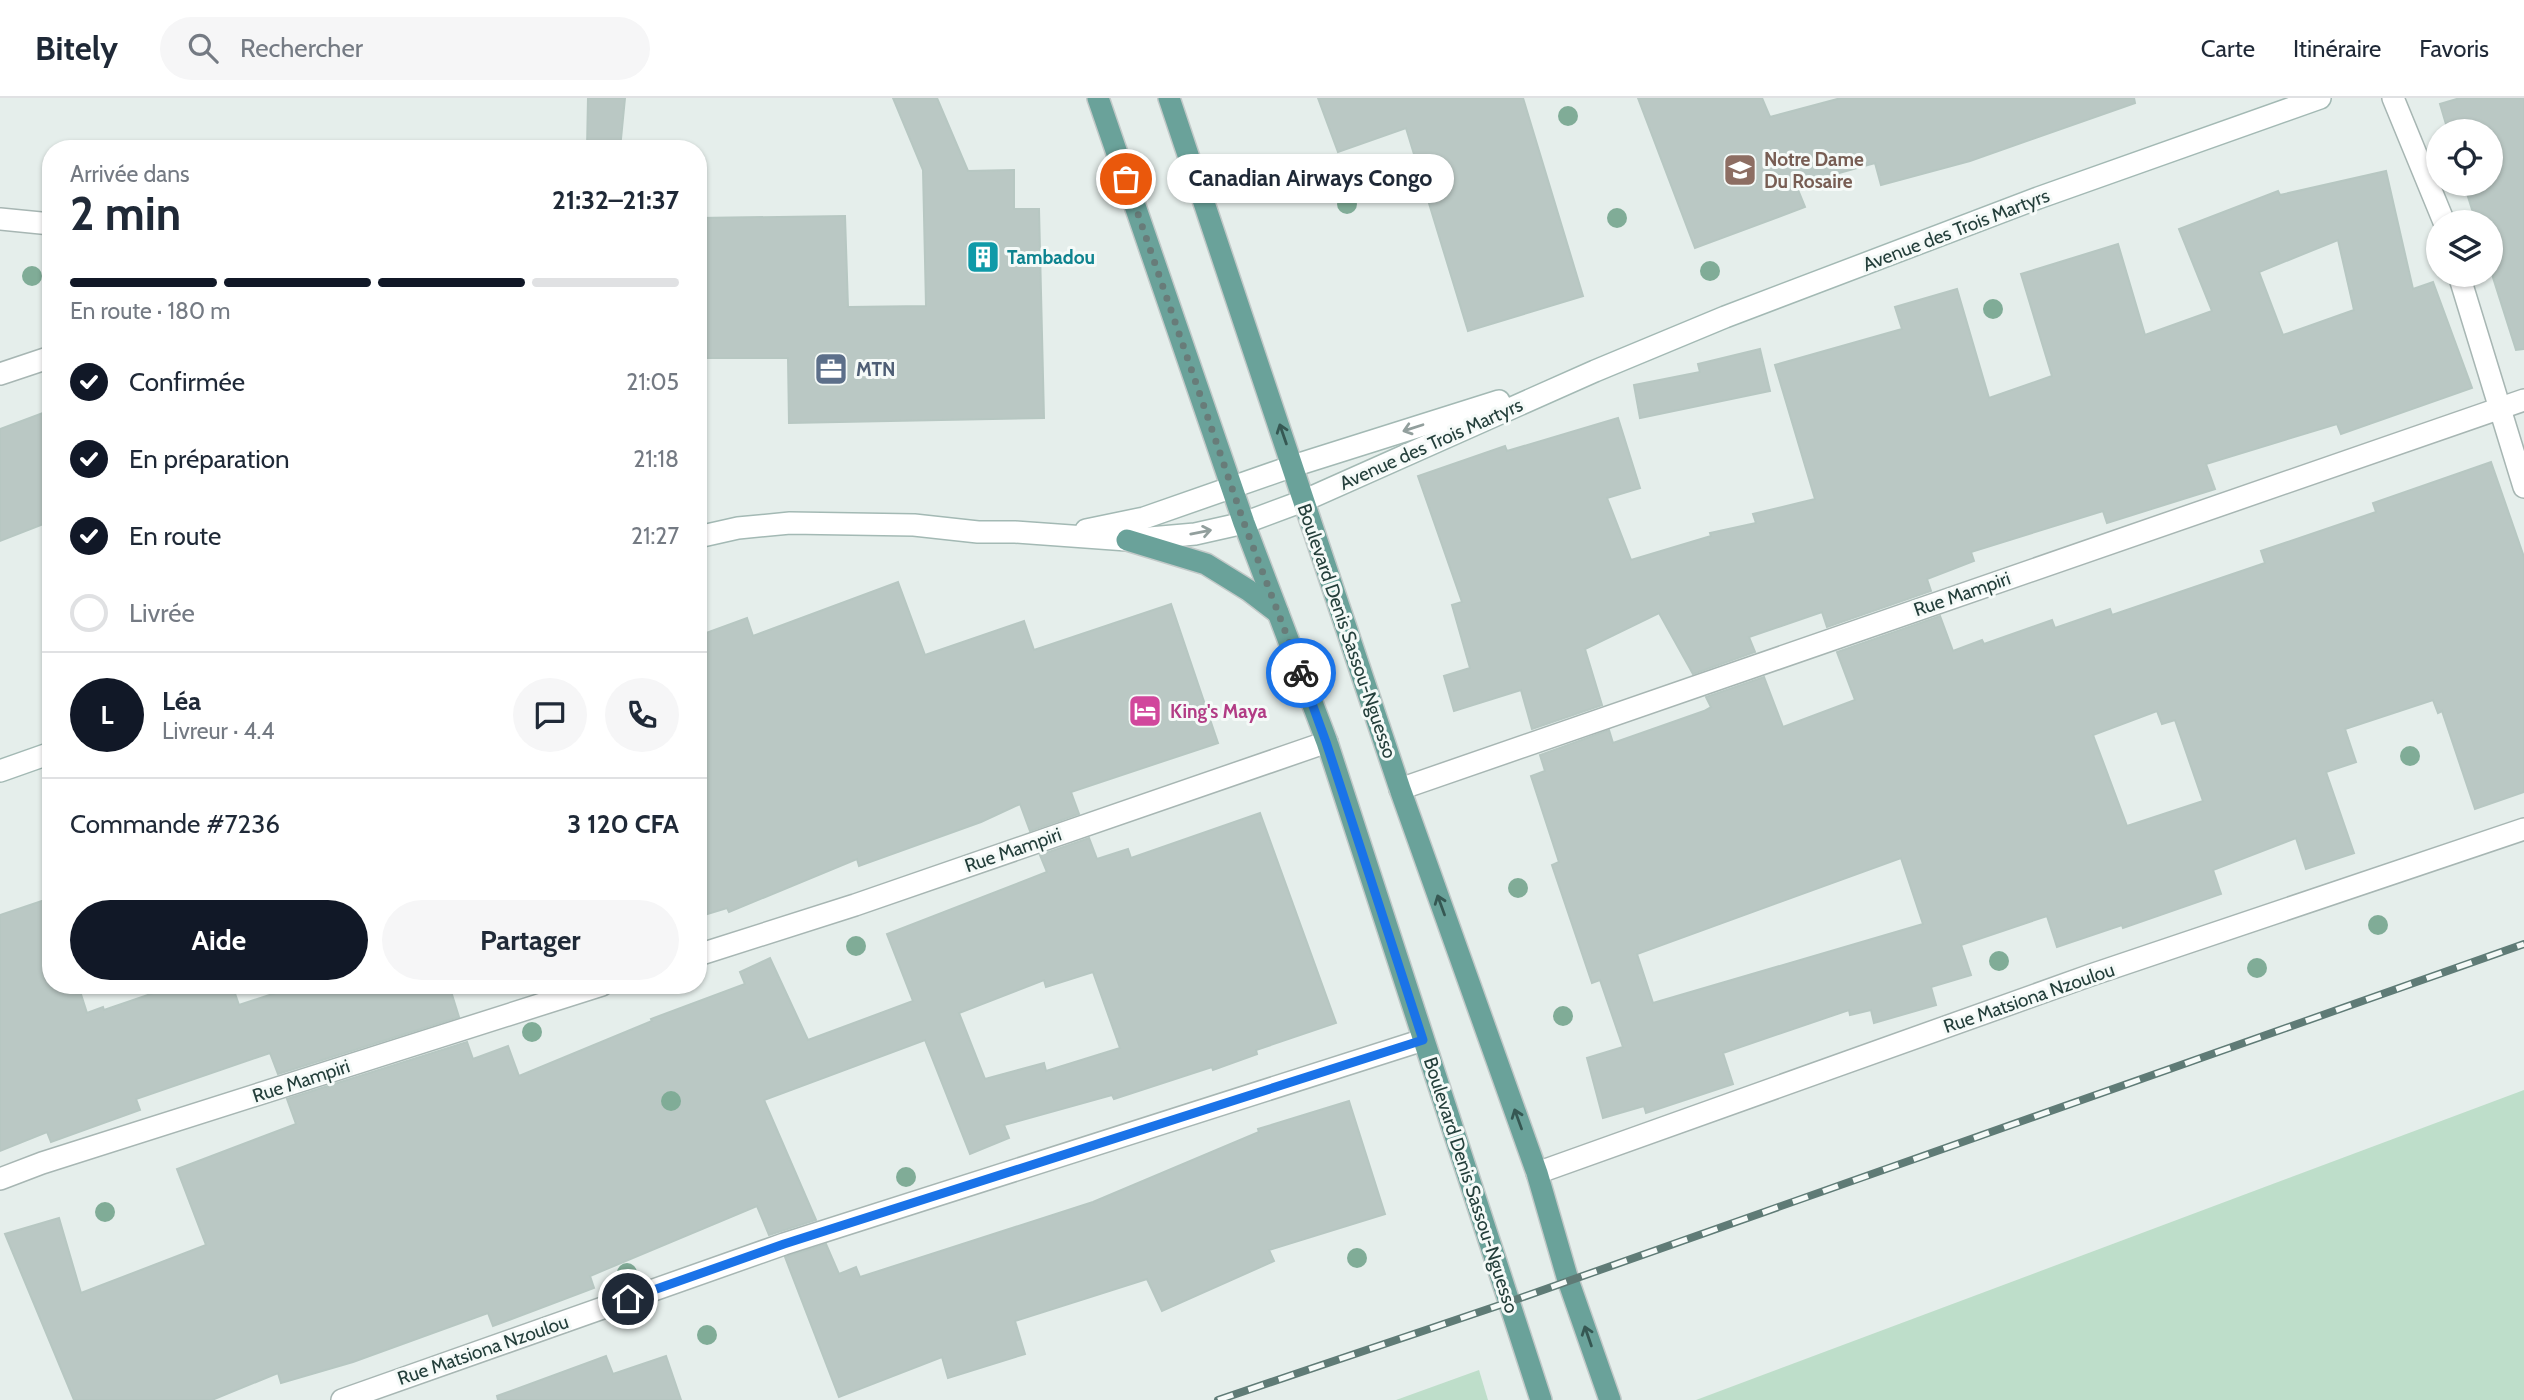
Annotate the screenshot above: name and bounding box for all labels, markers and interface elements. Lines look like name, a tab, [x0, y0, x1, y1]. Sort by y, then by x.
search box	[160, 17, 650, 80]
text: Bitely	[35, 28, 118, 68]
icon: search	[184, 29, 222, 67]
text: Rechercher	[240, 32, 363, 64]
text: Carte	[2201, 34, 2255, 63]
text: Itinéraire	[2293, 34, 2381, 63]
text: Favoris	[2419, 34, 2489, 63]
map controls	[2426, 119, 2503, 287]
button: locate	[2426, 119, 2503, 196]
place label: Notre Dame Du Rosaire	[1764, 148, 1864, 193]
pin	[1096, 149, 1156, 209]
school or university icon: Notre Dame Du Rosaire	[1721, 151, 1759, 189]
callout: Canadian Airways Congo	[1168, 154, 1455, 204]
text: Arrivée dans	[70, 160, 190, 188]
icon: bag	[1107, 160, 1145, 198]
text: Canadian Airways Congo	[1189, 164, 1432, 192]
text: 21:32–21:37	[552, 184, 679, 216]
street label: Avenue des Trois Martyrs	[1859, 184, 2053, 276]
text: 2 min	[70, 186, 181, 242]
button: layers	[2426, 210, 2503, 287]
building icon: Tambadou	[964, 238, 1002, 276]
place label: Tambadou	[1007, 246, 1095, 269]
text: En route · 180 m	[70, 297, 230, 325]
office icon: MTN	[812, 350, 850, 388]
place label: MTN	[856, 358, 895, 381]
icon: check	[70, 363, 108, 401]
text: Confirmée	[129, 366, 245, 398]
text: 21:05	[626, 368, 679, 396]
street label: Avenue des Trois Martyrs	[1336, 393, 1526, 495]
one-way arrow	[1276, 423, 1289, 445]
one-way arrow	[1402, 423, 1424, 436]
icon: check	[70, 440, 108, 478]
text: En préparation	[129, 443, 290, 475]
text: 21:18	[633, 445, 679, 473]
street label: Boulevard Denis Sassou-Nguesso	[1293, 501, 1401, 761]
icon: check	[70, 517, 108, 555]
text: En route	[129, 520, 221, 552]
text: 21:27	[631, 522, 679, 550]
one-way arrow	[1189, 525, 1212, 539]
street label: Rue Mampiri	[1911, 567, 2013, 621]
text: Livrée	[129, 597, 195, 629]
courier	[1266, 638, 1336, 708]
icon: bike	[1282, 654, 1320, 692]
button: chat	[513, 678, 587, 752]
button: phone	[605, 678, 679, 752]
text: Léa	[162, 685, 201, 717]
hotel icon: King's Maya	[1126, 692, 1164, 730]
text: L	[100, 699, 114, 731]
place label: King's Maya	[1170, 700, 1267, 723]
text: Livreur · 4.4	[162, 717, 275, 745]
text: Commande #7236	[70, 808, 280, 840]
text: 3 120 CFA	[567, 808, 679, 840]
street label: Rue Mampiri	[962, 823, 1064, 877]
one-way arrow	[1434, 894, 1446, 916]
button: Aide	[70, 900, 368, 980]
button: Partager	[382, 900, 679, 980]
street label: Rue Matsiona Nzoulou	[1940, 958, 2118, 1038]
street label: Rue Mampiri	[249, 1054, 353, 1108]
street label: Boulevard Denis Sassou-Nguesso	[1419, 1054, 1523, 1316]
one-way arrow	[1510, 1109, 1523, 1131]
pin	[598, 1269, 658, 1329]
icon: home	[609, 1280, 647, 1318]
street label: Rue Matsiona Nzoulou	[394, 1310, 572, 1390]
one-way arrow	[1581, 1325, 1593, 1347]

